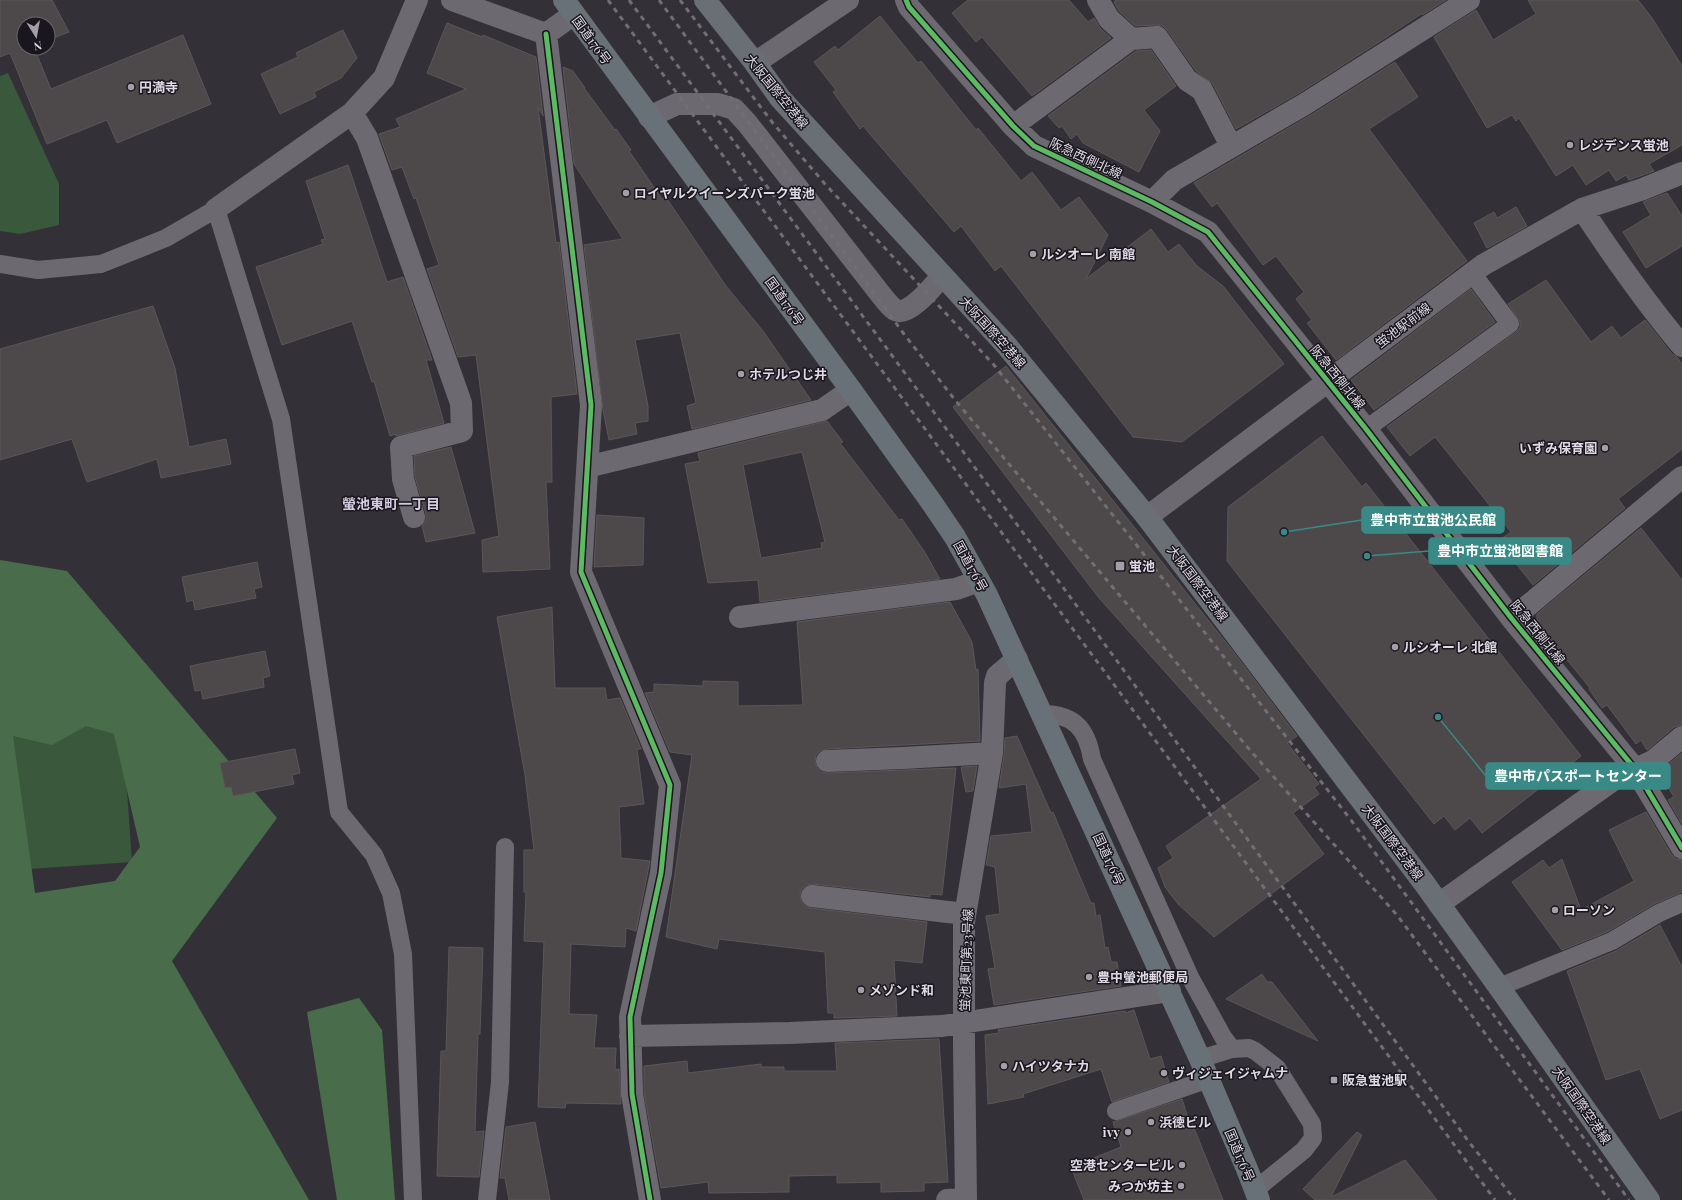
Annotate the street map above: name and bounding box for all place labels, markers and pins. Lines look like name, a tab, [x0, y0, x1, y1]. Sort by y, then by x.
place label: 円満寺	[139, 78, 178, 95]
marker: 円満寺	[126, 82, 136, 92]
place label: レジデンス蛍池	[1578, 136, 1669, 153]
marker: レジデンス蛍池	[1565, 140, 1575, 150]
place label: ロイヤルクイーンズパーク蛍池	[634, 184, 815, 201]
marker: ロイヤルクイーンズパーク蛍池	[621, 188, 631, 198]
place label: ルシオーレ 南館	[1041, 245, 1135, 262]
marker: ルシオーレ 南館	[1028, 249, 1038, 259]
place label: ホテルつじ井	[749, 365, 827, 382]
marker: ホテルつじ井	[736, 369, 746, 379]
place label: いずみ保育園	[1519, 439, 1597, 456]
marker: いずみ保育園	[1600, 443, 1610, 453]
callout: 豊中市立蛍池公民館	[1362, 507, 1504, 533]
callout: 豊中市立蛍池図書館	[1429, 538, 1571, 564]
place label: 蛍池	[1129, 557, 1155, 574]
marker: 蛍池	[1114, 560, 1126, 572]
place label: ルシオーレ 北館	[1403, 638, 1497, 655]
marker: ルシオーレ 北館	[1390, 642, 1400, 652]
callout: 豊中市パスポートセンター	[1486, 763, 1670, 789]
place label: ローソン	[1563, 901, 1615, 918]
marker: ローソン	[1550, 905, 1560, 915]
place label: 豊中螢池郵便局	[1097, 968, 1188, 985]
marker: 豊中螢池郵便局	[1084, 972, 1094, 982]
place label: メゾンド和	[869, 981, 934, 998]
marker: メゾンド和	[856, 985, 866, 995]
place label: ハイツタナカ	[1012, 1057, 1090, 1074]
marker: ハイツタナカ	[999, 1061, 1009, 1071]
place label: ヴィジェイジャムナ	[1172, 1064, 1288, 1081]
marker: ヴィジェイジャムナ	[1159, 1068, 1169, 1078]
place label: 阪急蛍池駅	[1342, 1071, 1407, 1088]
marker: 阪急蛍池駅	[1329, 1075, 1339, 1085]
place label: 浜徳ビル	[1159, 1113, 1211, 1130]
marker: 浜徳ビル	[1146, 1117, 1156, 1127]
place label: ivy	[1103, 1123, 1120, 1140]
marker: ivy	[1123, 1127, 1133, 1137]
place label: 空港センタービル	[1070, 1156, 1174, 1173]
marker: 空港センタービル	[1177, 1160, 1187, 1170]
place label: みつか坊主	[1108, 1177, 1173, 1194]
marker: みつか坊主	[1176, 1181, 1186, 1191]

